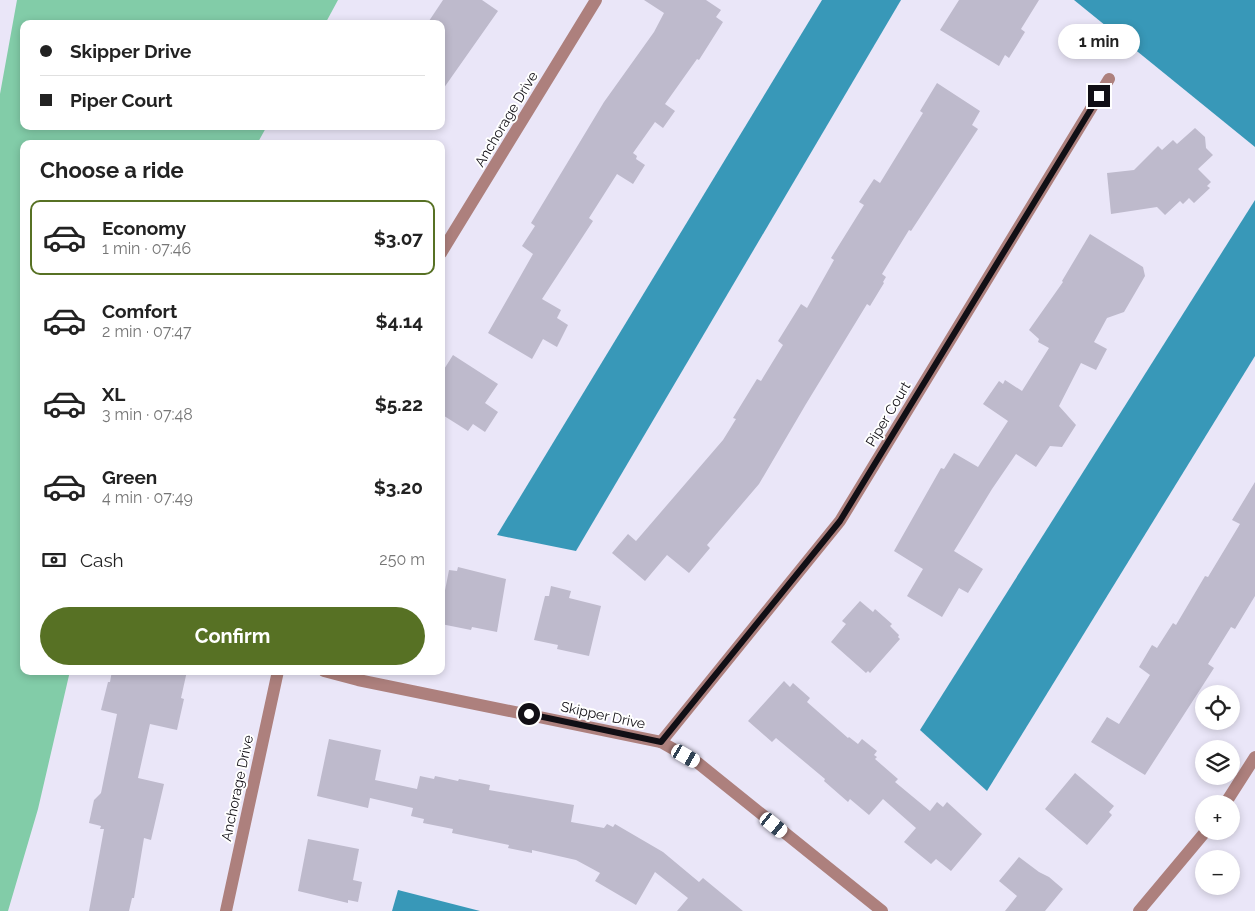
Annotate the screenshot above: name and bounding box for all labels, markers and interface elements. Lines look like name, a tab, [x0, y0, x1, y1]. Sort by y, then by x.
callout: 1 min	[1058, 23, 1140, 58]
text: 1 min	[1079, 32, 1119, 51]
text: Skipper Drive	[70, 40, 191, 62]
street label: Anchorage Drive	[471, 69, 541, 169]
route end	[1088, 85, 1110, 107]
text: Piper Court	[70, 89, 173, 111]
text: Choose a ride	[40, 157, 184, 183]
icon: car	[42, 215, 87, 260]
text: Economy	[102, 217, 186, 239]
text: $3.07	[374, 227, 423, 249]
text: 1 min · 07:46	[102, 239, 191, 258]
icon: car	[42, 298, 87, 343]
text: Comfort	[102, 300, 177, 322]
text: $4.14	[376, 310, 423, 332]
text: 2 min · 07:47	[102, 322, 192, 341]
street label: Piper Court	[862, 378, 914, 449]
icon: car	[42, 381, 87, 426]
text: XL	[102, 383, 125, 405]
text: $5.22	[375, 393, 423, 415]
text: 3 min · 07:48	[102, 405, 193, 424]
icon: car	[42, 464, 87, 509]
text: Green	[102, 466, 157, 488]
text: $3.20	[374, 476, 423, 498]
text: 4 min · 07:49	[102, 488, 193, 507]
icon: cash	[40, 546, 68, 574]
text: Cash	[80, 549, 124, 571]
text: 250 m	[379, 550, 425, 569]
button: Confirm	[40, 607, 425, 665]
map controls	[1195, 685, 1240, 895]
button: locate	[1195, 685, 1240, 730]
street label: Skipper Drive	[559, 698, 647, 732]
route start	[518, 703, 540, 725]
street label: Anchorage Drive	[218, 733, 256, 843]
button: layers	[1195, 740, 1240, 785]
car	[669, 742, 702, 770]
button: +	[1195, 795, 1240, 840]
car	[757, 810, 790, 840]
button: −	[1195, 850, 1240, 895]

